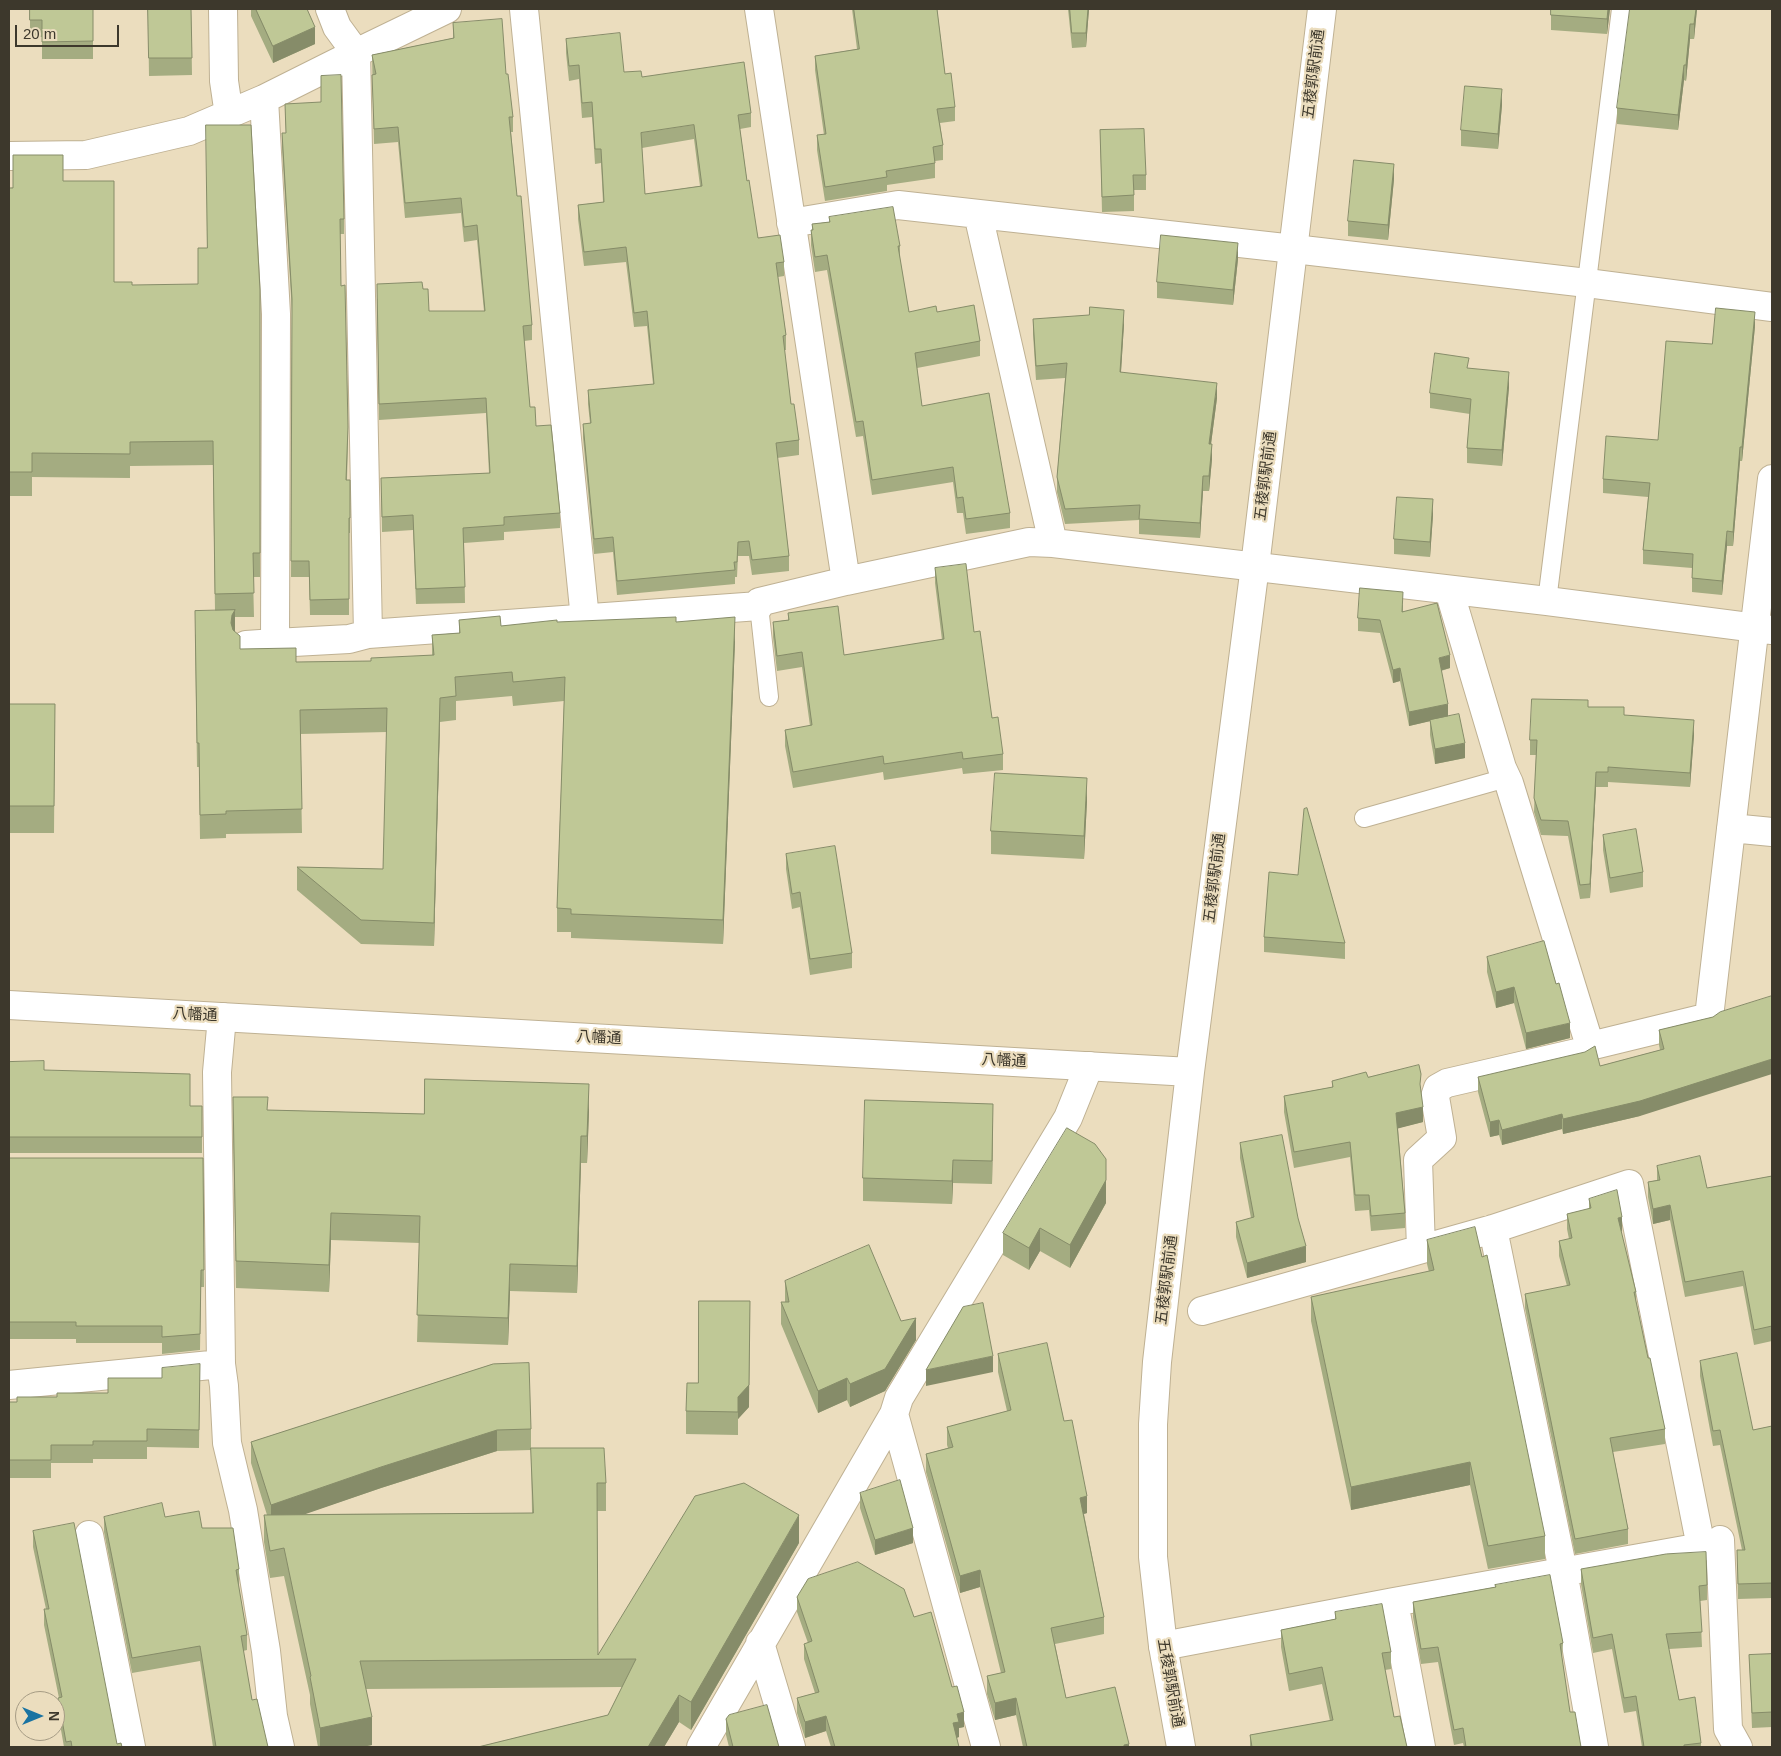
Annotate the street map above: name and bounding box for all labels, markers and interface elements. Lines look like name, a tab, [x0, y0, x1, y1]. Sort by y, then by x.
scale bar	[18, 15, 121, 47]
text: 20 m	[23, 25, 56, 42]
street label: 五稜郭駅前通	[1300, 28, 1328, 120]
street label: 五稜郭駅前通	[1252, 430, 1280, 522]
street label: 五稜郭駅前通	[1201, 832, 1229, 924]
street label: 八幡通	[172, 1005, 218, 1025]
street label: 八幡通	[576, 1028, 622, 1048]
street label: 八幡通	[981, 1051, 1027, 1071]
street label: 五稜郭駅前通	[1153, 1234, 1181, 1326]
street label: 五稜郭駅前通	[1153, 1637, 1187, 1729]
north arrow	[15, 1691, 65, 1741]
text: N	[46, 1711, 62, 1721]

